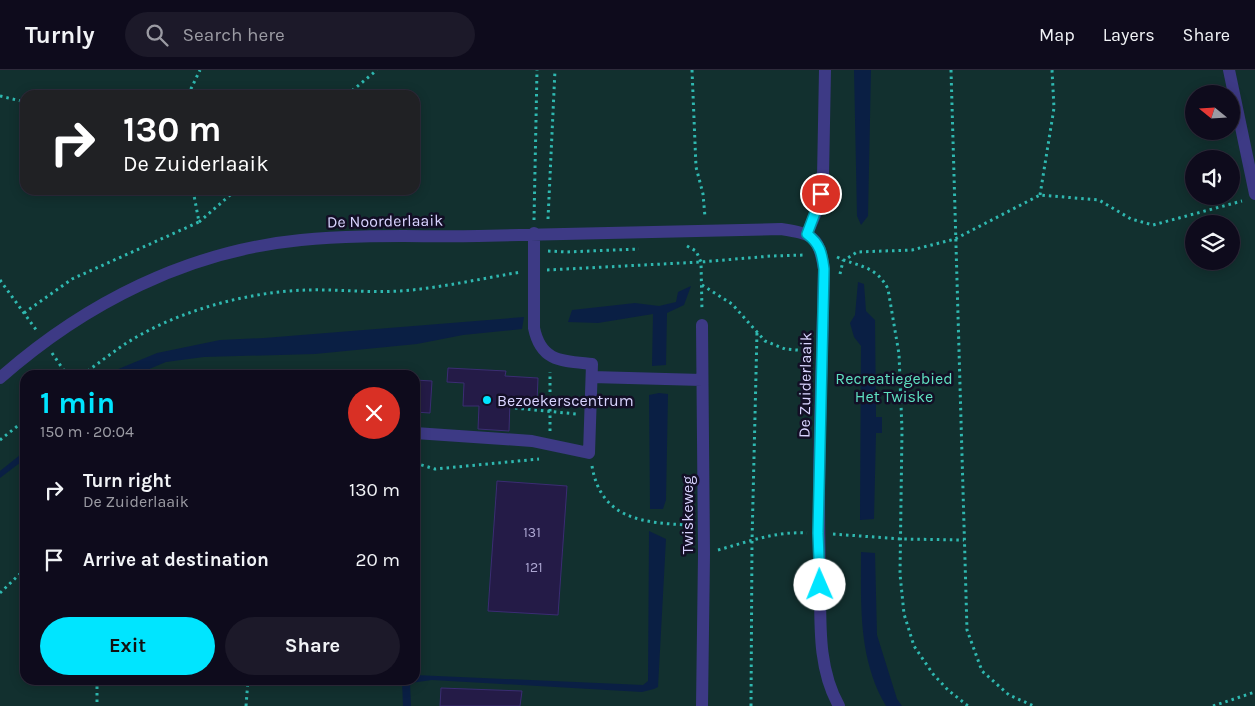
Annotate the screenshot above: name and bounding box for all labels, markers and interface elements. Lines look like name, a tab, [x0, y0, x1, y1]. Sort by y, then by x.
search box	[125, 12, 475, 57]
text: Turnly	[25, 21, 95, 49]
icon: search	[143, 21, 171, 49]
text: Search here	[183, 24, 285, 46]
text: Map	[1039, 24, 1075, 46]
text: Layers	[1103, 24, 1155, 46]
text: Share	[1183, 24, 1230, 46]
north arrow	[1185, 85, 1240, 140]
map controls	[1185, 85, 1240, 270]
text: 130 m	[123, 109, 221, 150]
icon: right	[40, 110, 105, 175]
button: sound	[1185, 150, 1240, 205]
text: De Zuiderlaaik	[123, 151, 269, 177]
pin	[800, 173, 842, 215]
icon: arrive	[807, 180, 835, 208]
street label: De Noorderlaaik	[327, 210, 443, 232]
button: layers	[1185, 215, 1240, 270]
street label: De Zuiderlaaik	[795, 332, 815, 438]
park label: Recreatiegebied Het Twiske	[835, 369, 953, 406]
text: 1 min	[40, 385, 115, 421]
button: close	[348, 387, 400, 439]
place label: Bezoekerscentrum	[497, 391, 634, 410]
marker: Bezoekerscentrum	[481, 394, 493, 406]
text: 150 m · 20:04	[40, 422, 134, 441]
text: Turn right	[83, 470, 172, 492]
icon: right	[40, 476, 68, 504]
street label: Twiskeweg	[678, 476, 697, 554]
text: 130 m	[349, 479, 400, 501]
text: De Zuiderlaaik	[83, 492, 189, 511]
house number: 131	[523, 524, 541, 541]
icon: arrive	[40, 546, 68, 574]
text: Arrive at destination	[83, 549, 269, 571]
text: 20 m	[355, 549, 400, 571]
position arrow	[793, 558, 845, 610]
house number: 121	[525, 559, 543, 576]
button: Exit	[40, 617, 215, 675]
button: Share	[225, 617, 400, 675]

